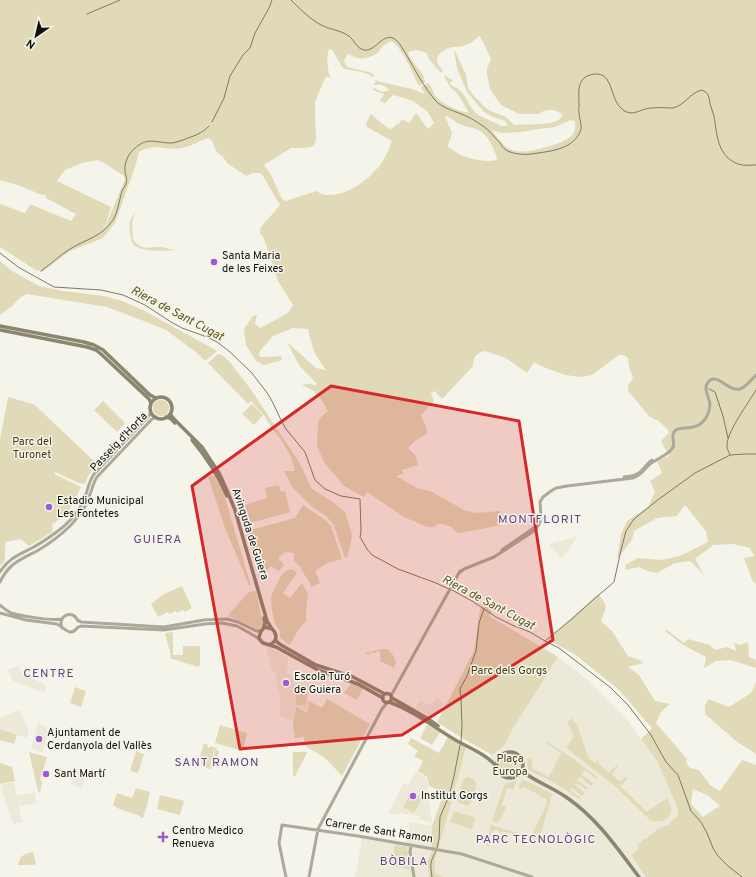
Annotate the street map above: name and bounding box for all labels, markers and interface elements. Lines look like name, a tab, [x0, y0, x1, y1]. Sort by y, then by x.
north arrow	[16, 16, 56, 56]
text: N	[24, 35, 38, 51]
place label: Santa Maria de les Feixes	[222, 249, 283, 276]
marker: Santa Maria de les Feixes	[209, 257, 219, 267]
water label: Riera de Sant Cugat	[128, 283, 227, 346]
street label: Passeig d'Horta	[87, 409, 151, 474]
park label: Parc del Turonet	[12, 435, 52, 462]
street label: Avinguda de Guiera	[229, 486, 272, 582]
place label: Estadio Municipal Les Fontetes	[57, 494, 144, 521]
marker: Estadio Municipal Les Fontetes	[44, 502, 54, 512]
district label: MONTFLORIT	[498, 512, 582, 528]
district label: GUIERA	[134, 532, 182, 548]
water label: Riera de Sant Cugat	[439, 572, 538, 635]
park label: Parc dels Gorgs	[471, 664, 547, 678]
district label: CENTRE	[23, 666, 75, 682]
place label: Escola Turó de Guiera	[294, 670, 350, 697]
marker: Escola Turó de Guiera	[281, 678, 291, 688]
place label: Ajuntament de Cerdanyola del Vallès	[47, 726, 152, 753]
marker: Ajuntament de Cerdanyola del Vallès	[34, 734, 44, 744]
park label: Plaça Europa	[492, 752, 528, 779]
district label: SANT RAMON	[175, 755, 259, 771]
place label: Sant Martí	[54, 767, 106, 781]
marker: Sant Martí	[41, 769, 51, 779]
place label: Institut Gorgs	[421, 789, 488, 803]
marker: Institut Gorgs	[408, 791, 418, 801]
street label: Carrer de Sant Ramon	[324, 816, 434, 846]
place label: Centro Medico Renueva	[172, 824, 243, 851]
marker: Centro Medico Renueva	[157, 831, 169, 843]
district label: PARC TECNOLÒGIC	[476, 832, 596, 848]
district label: BÒBILA	[380, 854, 428, 870]

